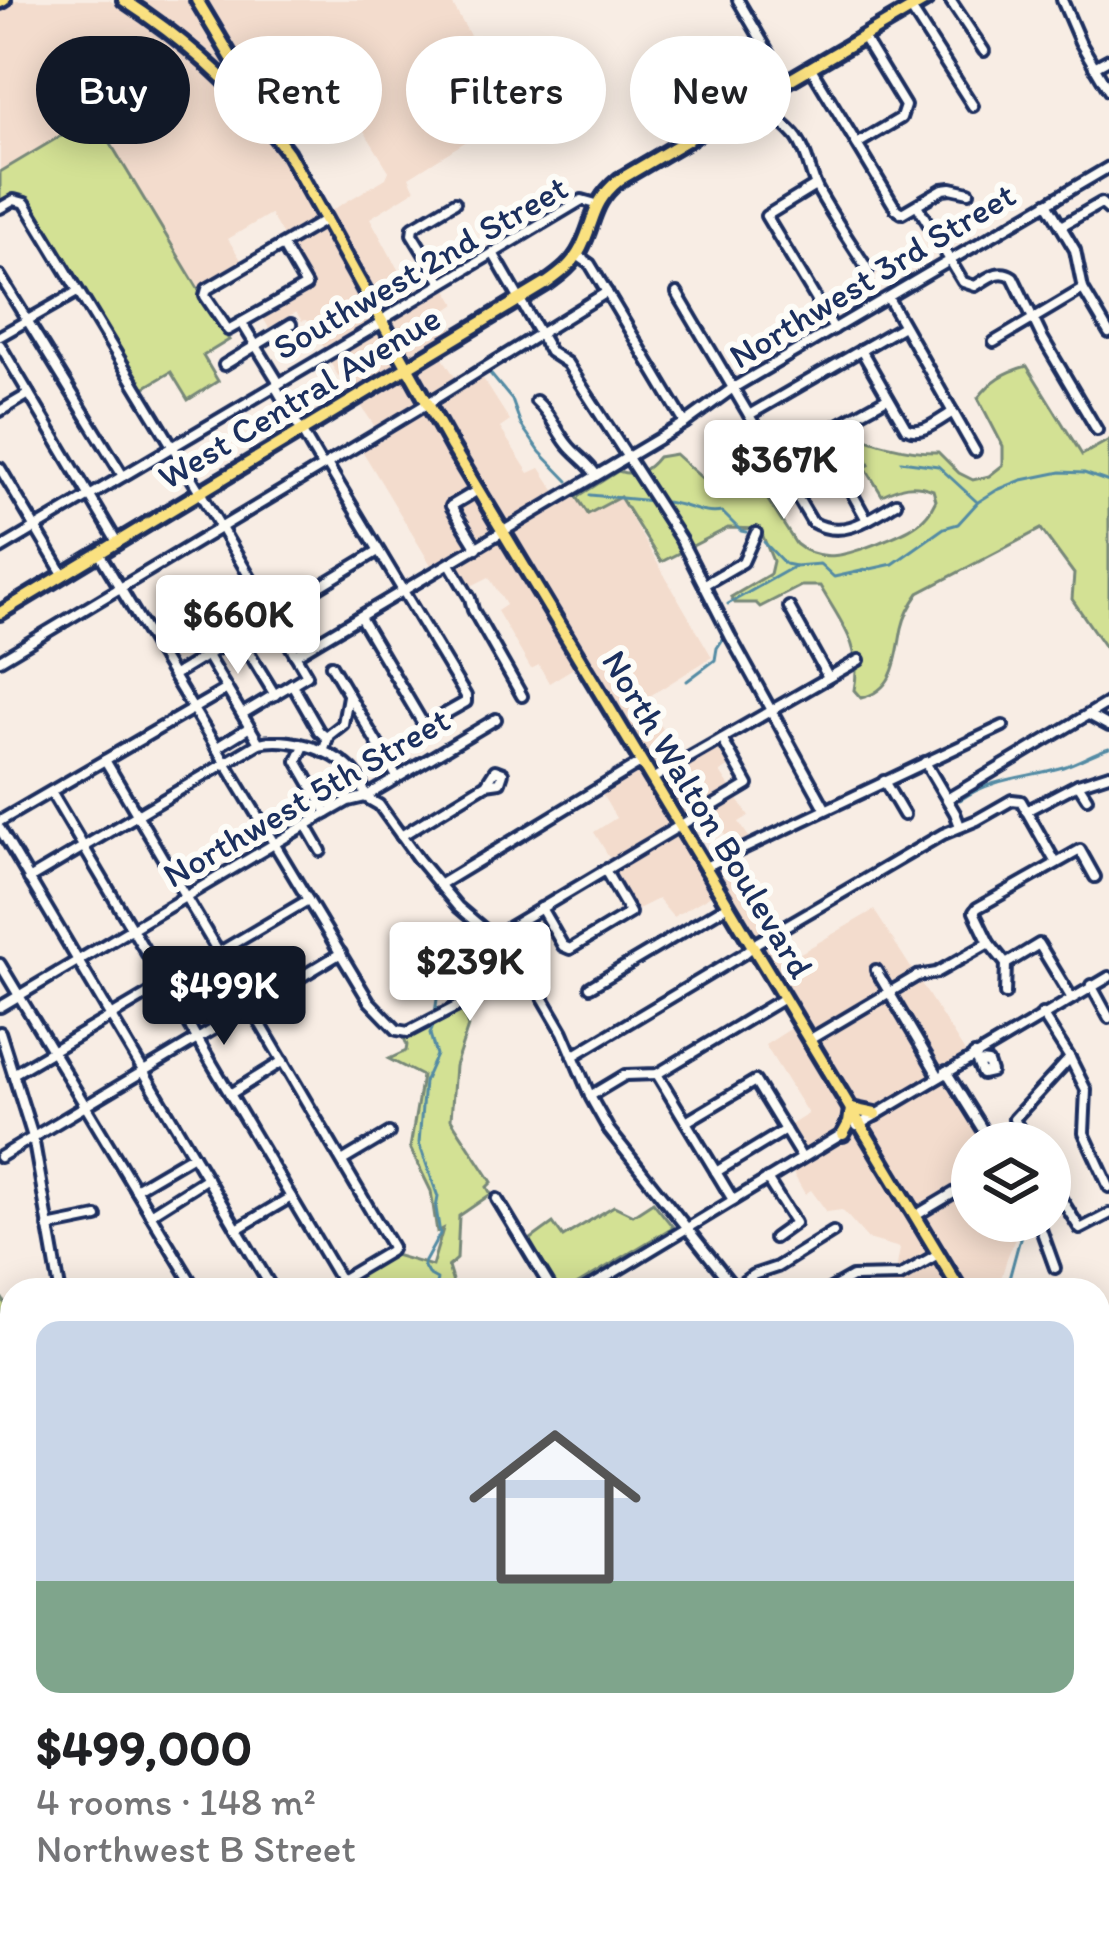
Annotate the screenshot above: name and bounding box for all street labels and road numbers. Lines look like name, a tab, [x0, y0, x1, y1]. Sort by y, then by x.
street label: Southwest 2nd Street	[265, 165, 575, 369]
street label: Northwest 3rd Street	[721, 173, 1023, 377]
street label: West Central Avenue	[150, 296, 448, 498]
street label: North Walton Boulevard	[593, 642, 823, 986]
street label: Northwest 5th Street	[155, 697, 457, 897]

